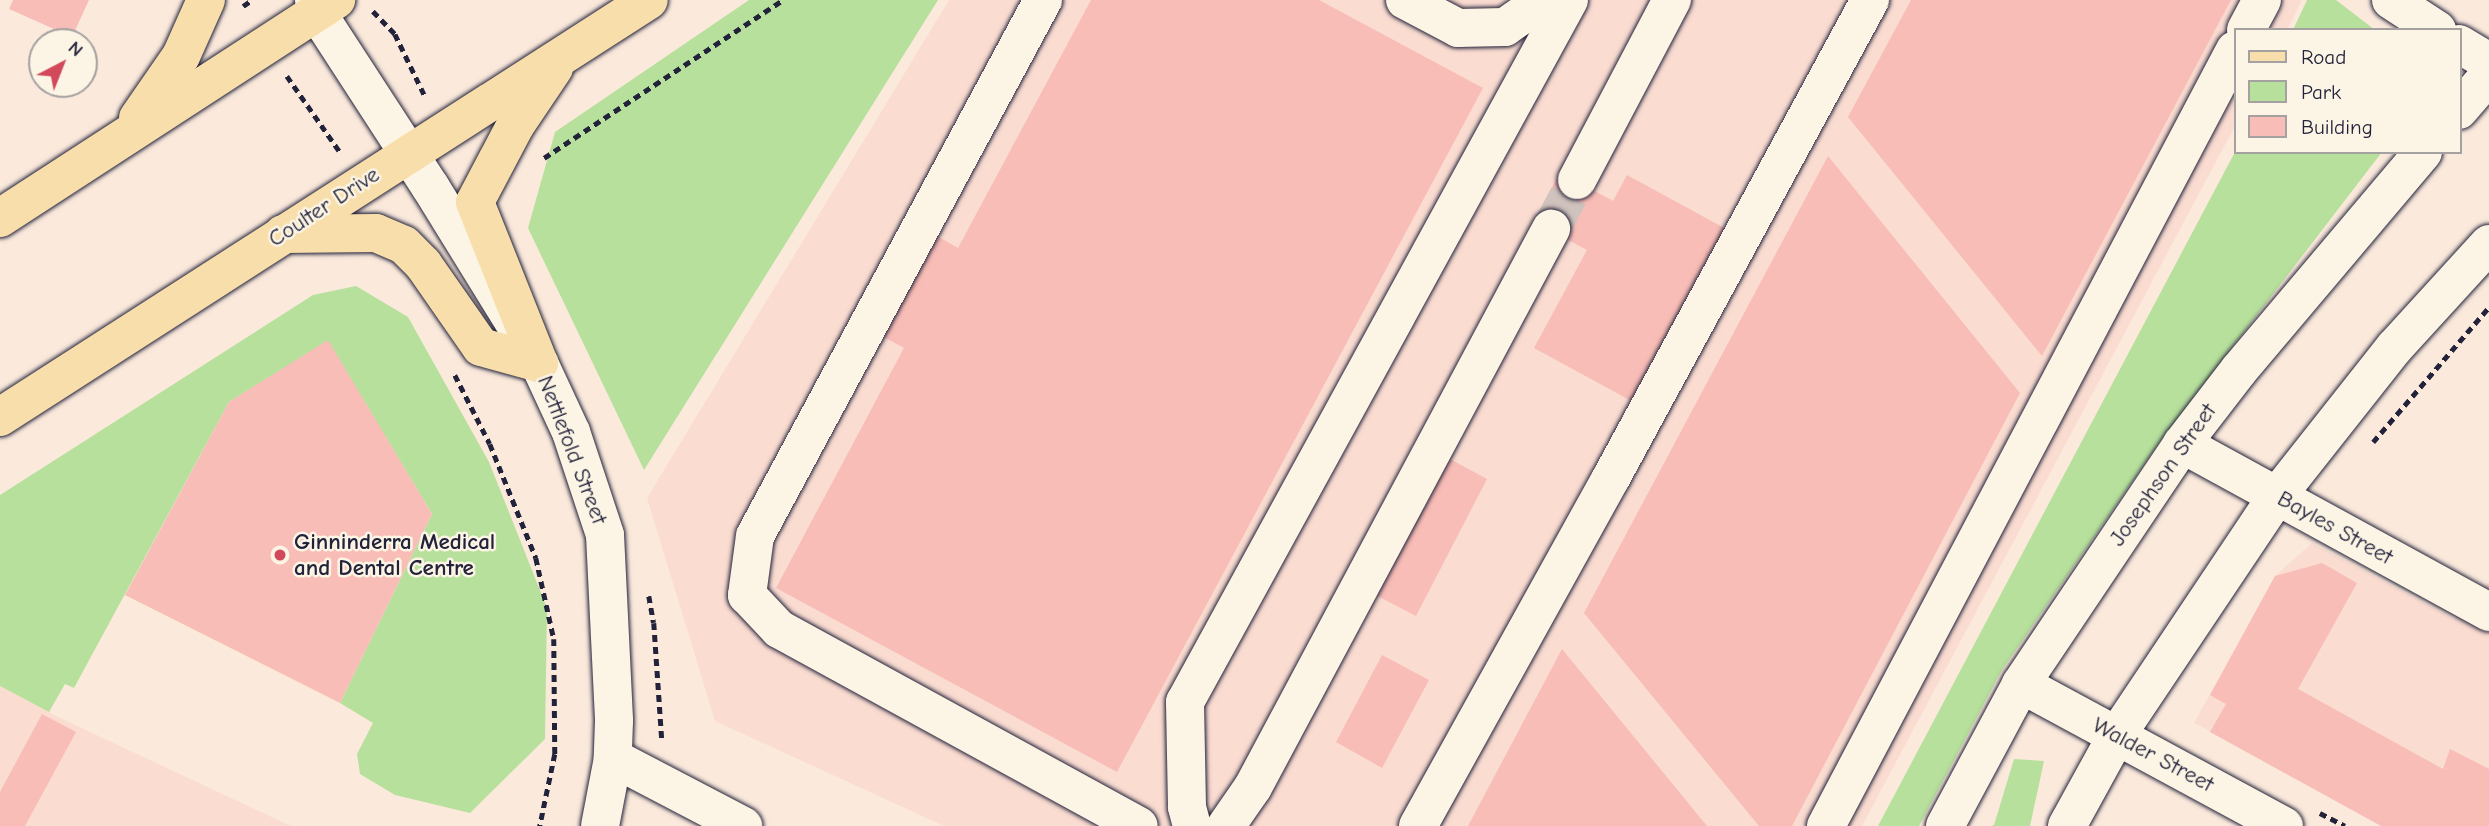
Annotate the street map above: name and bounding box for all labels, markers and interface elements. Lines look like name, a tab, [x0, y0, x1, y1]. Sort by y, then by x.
north arrow	[28, 28, 98, 98]
legend	[2234, 28, 2461, 154]
text: N	[64, 37, 88, 61]
text: Road	[2301, 45, 2346, 69]
text: Park	[2301, 80, 2341, 104]
text: Building	[2301, 115, 2373, 139]
street label: Coulter Drive	[263, 161, 385, 253]
street label: Nettlefold Street	[531, 372, 613, 528]
street label: Josephson Street	[2104, 398, 2222, 552]
street label: Bayles Street	[2272, 485, 2398, 571]
place label: Ginninderra Medical and Dental Centre	[294, 528, 495, 582]
marker: Ginninderra Medical and Dental Centre	[272, 547, 288, 563]
street label: Walder Street	[2088, 712, 2218, 798]

